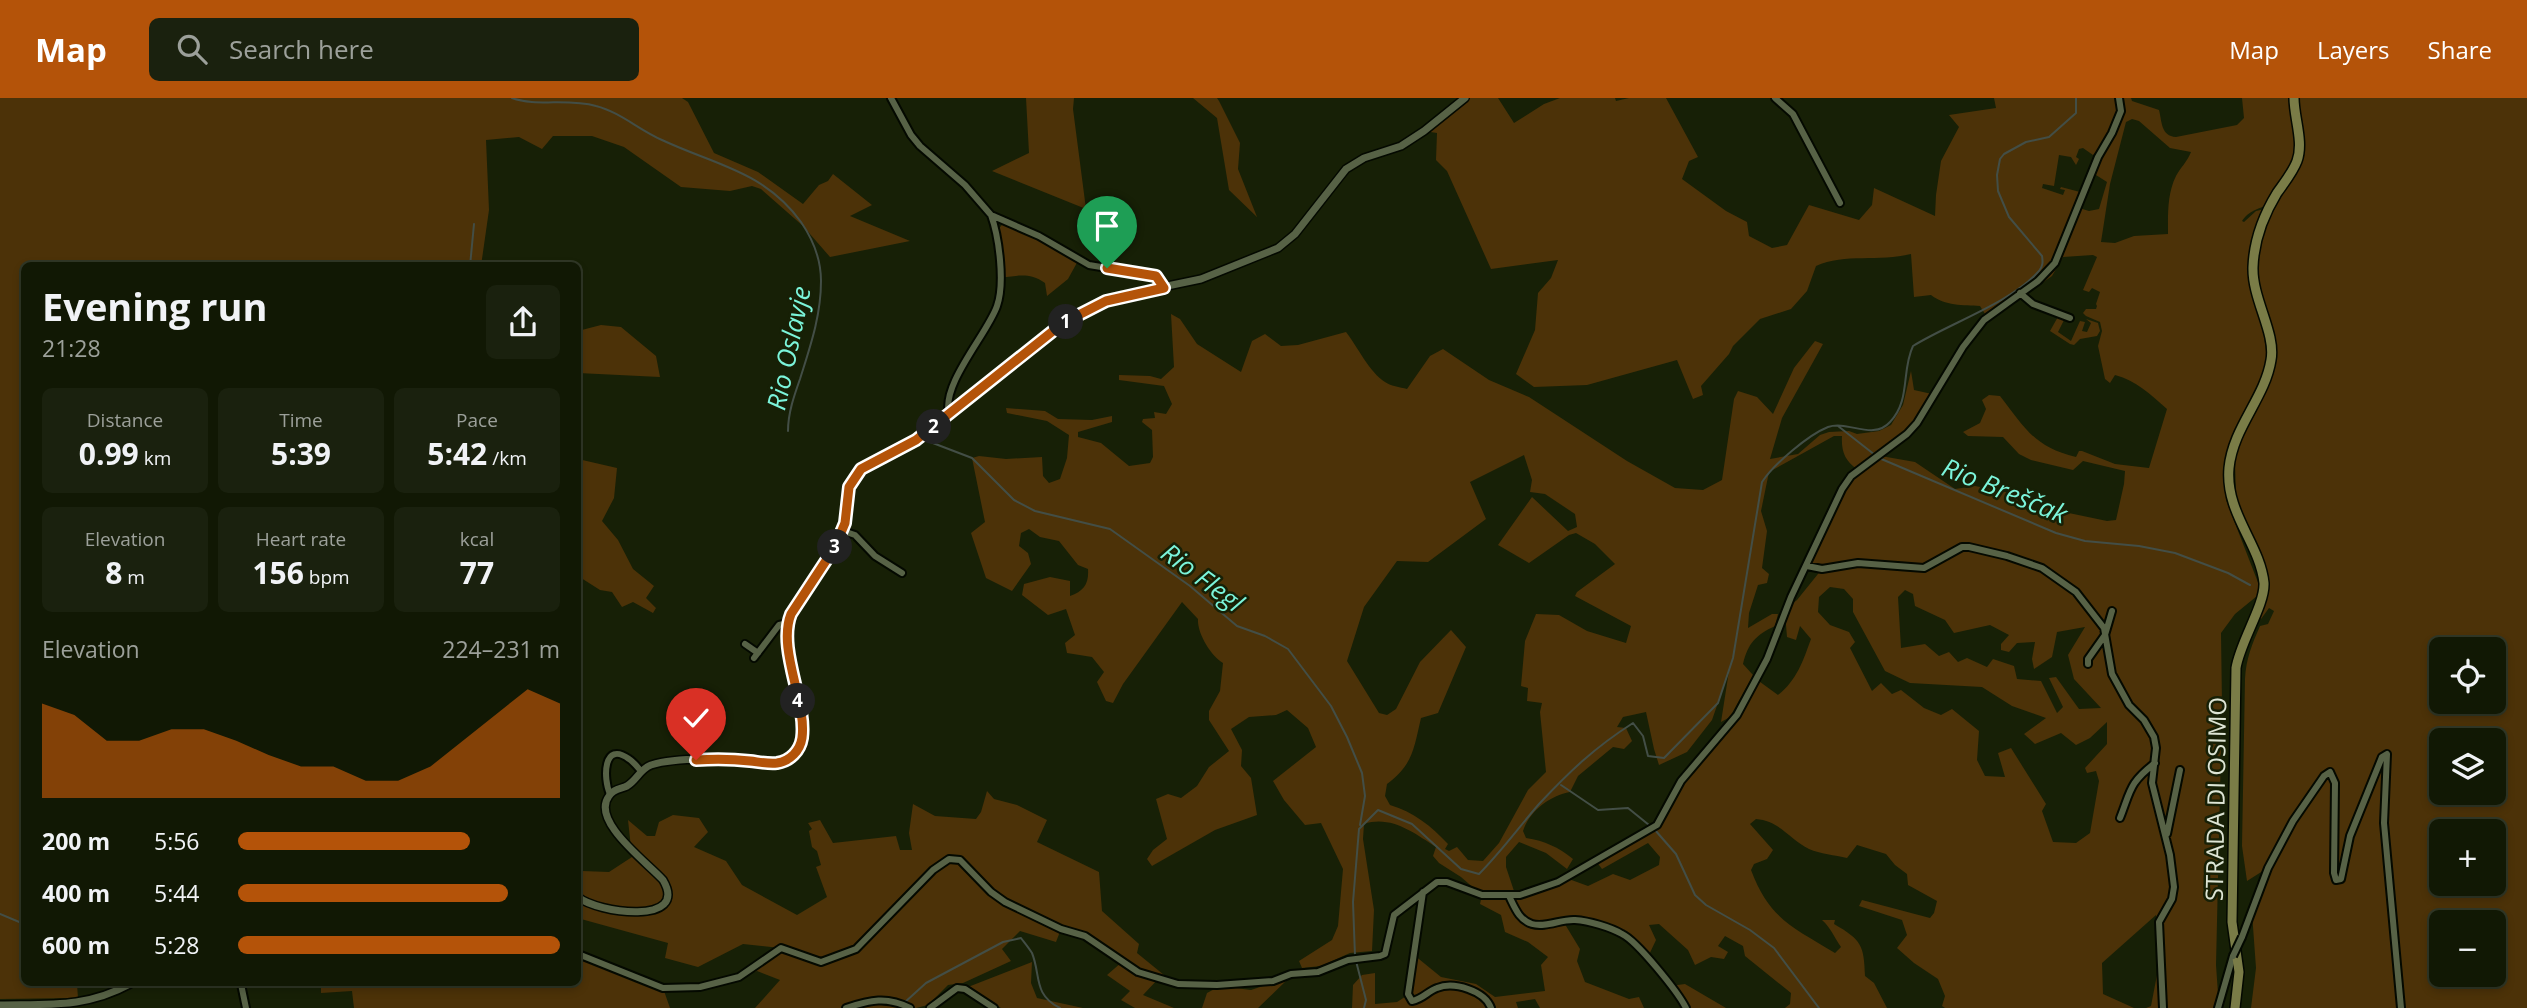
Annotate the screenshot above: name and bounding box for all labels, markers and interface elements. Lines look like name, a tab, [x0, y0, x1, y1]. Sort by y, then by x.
search box	[149, 18, 639, 81]
text: Map	[35, 27, 107, 72]
icon: search	[173, 30, 211, 68]
text: Search here	[229, 31, 374, 67]
text: Map	[2229, 33, 2279, 66]
text: Layers	[2317, 33, 2390, 66]
text: Share	[2428, 33, 2492, 66]
pin	[1077, 196, 1137, 268]
icon: arrive	[1088, 207, 1126, 245]
text: Evening run	[42, 280, 267, 332]
water label: Rio Oslavje	[757, 283, 819, 413]
button: share	[486, 285, 560, 359]
pin: 1	[1048, 304, 1084, 340]
text: 1	[1060, 308, 1071, 334]
text: 21:28	[42, 332, 101, 364]
text: Distance	[87, 407, 163, 433]
text: Time	[279, 407, 323, 433]
text: Pace	[456, 407, 498, 433]
pin: 2	[916, 410, 951, 444]
text: 2	[928, 413, 939, 439]
text: 0.99	[79, 433, 139, 474]
text: 5:39	[271, 433, 331, 474]
text: 5:42	[427, 433, 487, 474]
text: km	[139, 445, 171, 471]
text: /km	[487, 445, 527, 471]
water label: Rio Breščak	[1937, 449, 2074, 532]
text: Elevation	[85, 526, 165, 552]
text: Heart rate	[256, 526, 346, 552]
text: kcal	[460, 526, 494, 552]
pin: 3	[818, 530, 852, 564]
text: 3	[829, 533, 840, 559]
water label: Rio Flegl	[1154, 534, 1253, 621]
text: 8	[105, 552, 122, 593]
text: 156	[252, 552, 304, 593]
text: 77	[460, 552, 494, 593]
text: m	[122, 564, 145, 590]
text: bpm	[304, 564, 350, 590]
text: Elevation	[42, 633, 140, 665]
text: 224–231 m	[442, 633, 560, 665]
map controls	[2429, 637, 2506, 987]
button: locate	[2429, 637, 2506, 714]
pin: 4	[780, 684, 816, 718]
text: 4	[792, 687, 803, 713]
pin	[666, 688, 726, 760]
street label: STRADA DI OSIMO	[2197, 697, 2233, 901]
icon: check	[677, 699, 715, 737]
button: layers	[2429, 728, 2506, 805]
button: +	[2429, 819, 2506, 896]
text: 200 m	[42, 825, 110, 857]
text: 5:56	[154, 825, 200, 857]
text: 400 m	[42, 877, 110, 909]
text: 5:44	[154, 877, 200, 909]
button: −	[2429, 910, 2506, 987]
text: 600 m	[42, 929, 110, 961]
text: 5:28	[154, 929, 200, 961]

